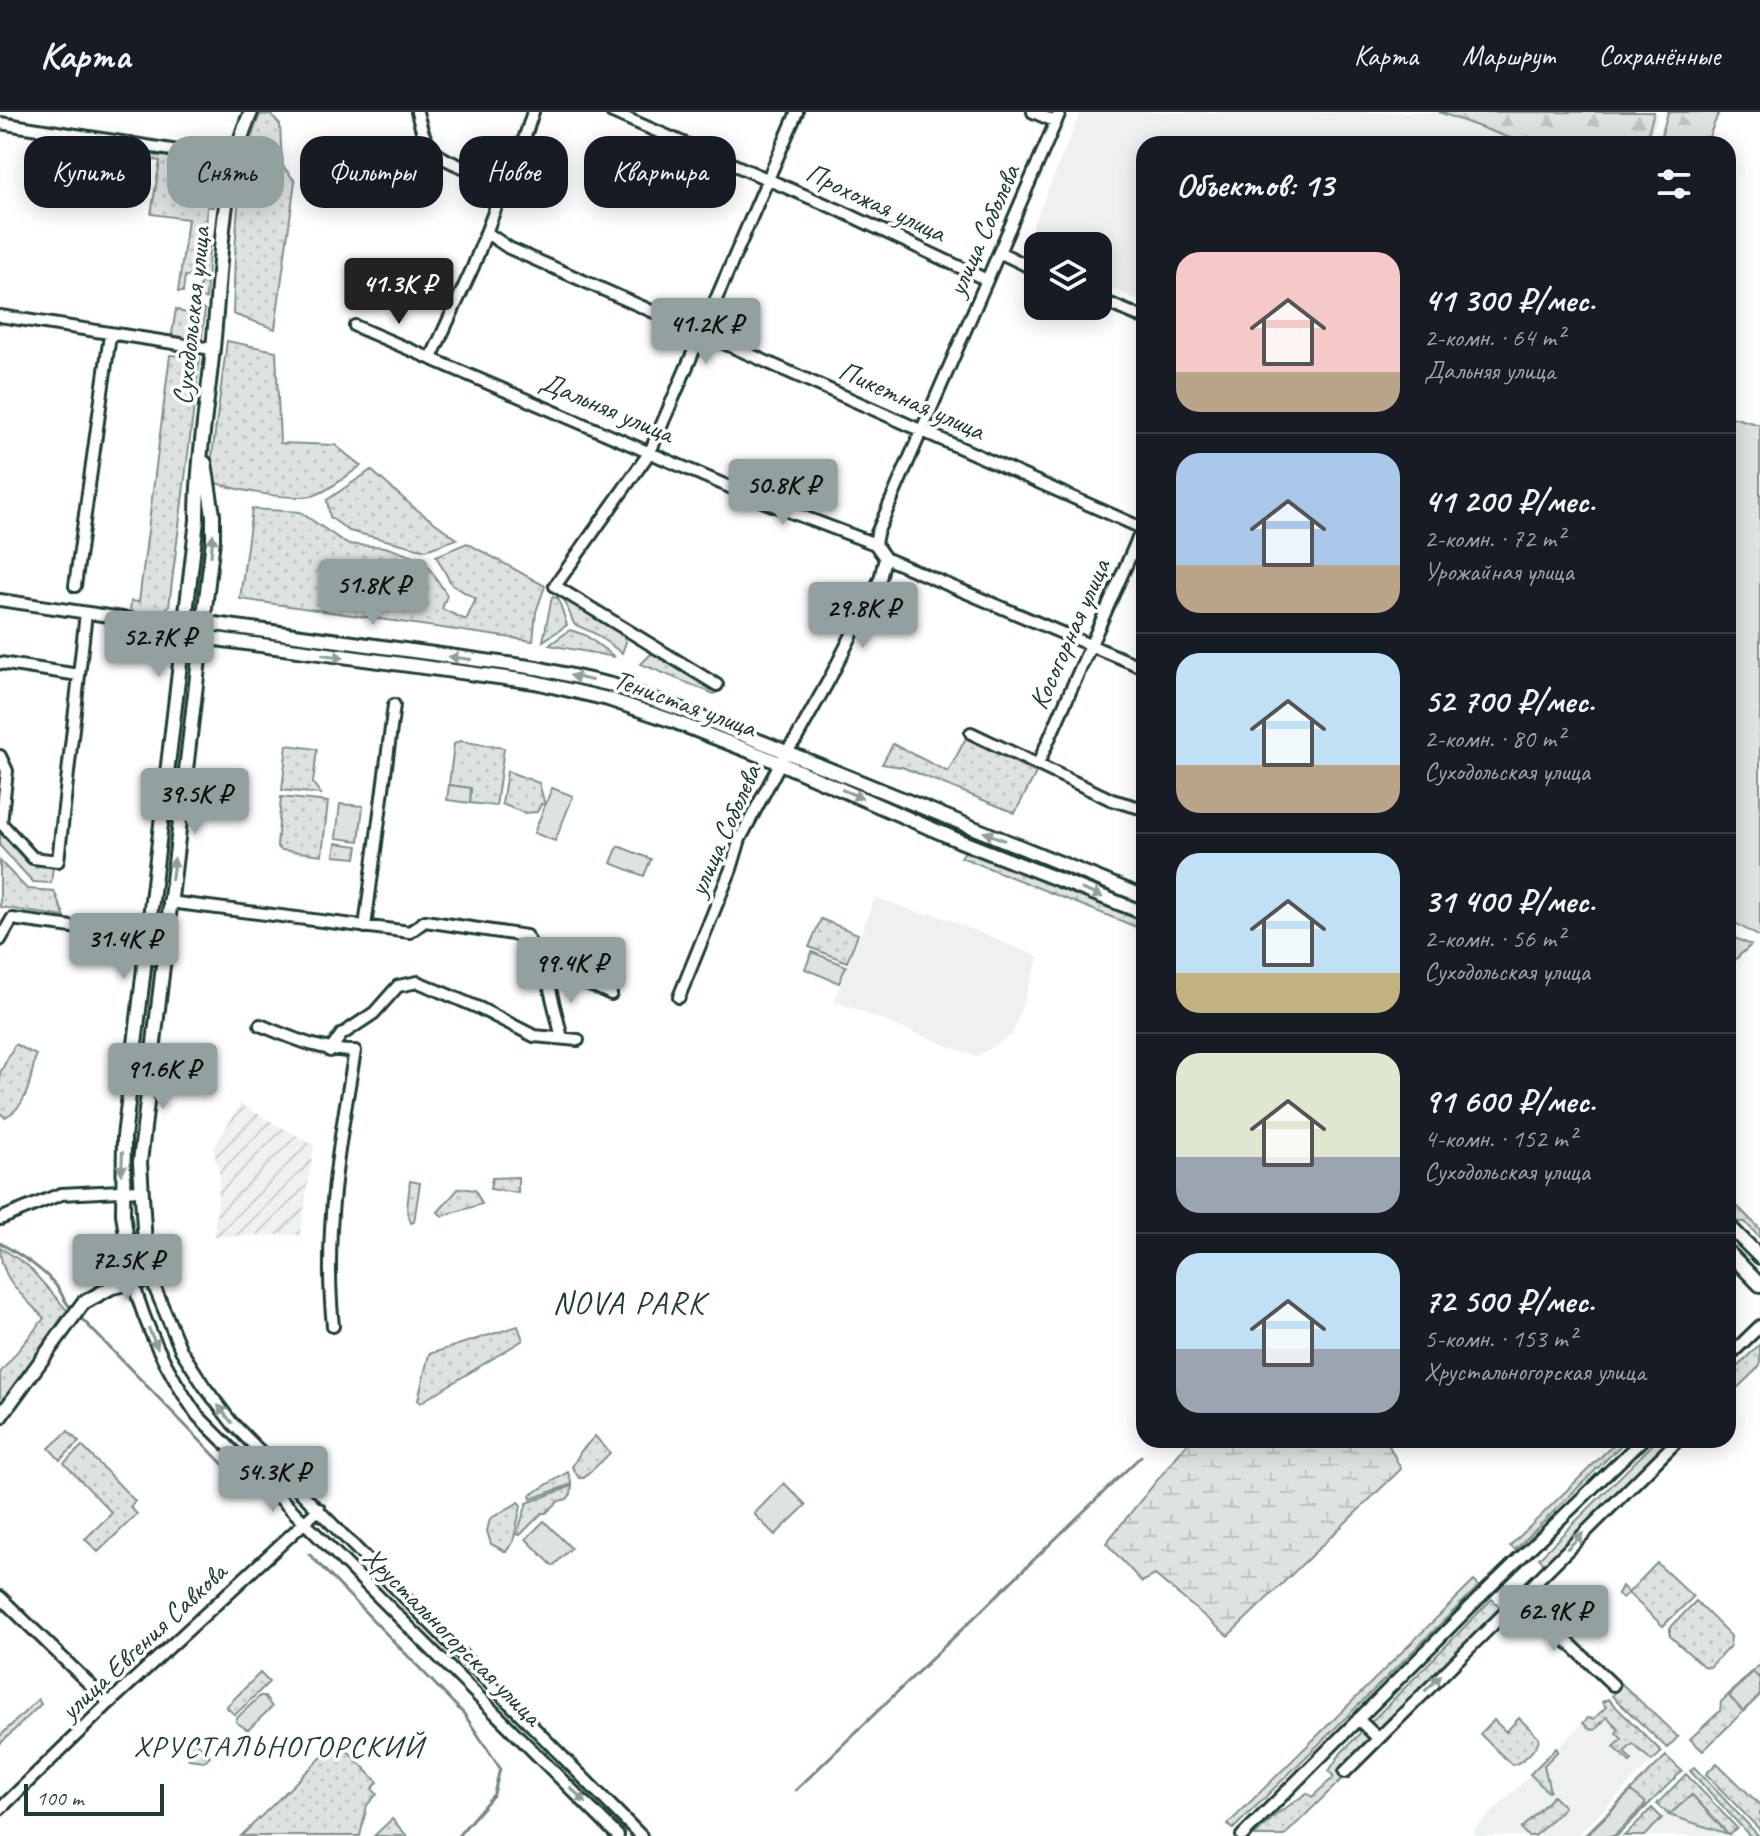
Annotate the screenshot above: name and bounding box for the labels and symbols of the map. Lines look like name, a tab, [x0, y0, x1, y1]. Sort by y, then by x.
street label: Прохожая улица	[801, 154, 953, 250]
street label: улица Соболева	[938, 157, 1028, 303]
street label: Суходольская улица	[164, 224, 218, 407]
pin: 41.3K ₽	[325, 258, 473, 326]
pin: 41.2K ₽	[632, 298, 780, 366]
street label: Пикетная улица	[834, 352, 992, 448]
street label: Дальняя улица	[535, 363, 681, 452]
pin: 50.8K ₽	[709, 459, 857, 527]
one-way arrow	[206, 532, 219, 557]
street label: Косогорная улица	[1020, 552, 1118, 714]
pin: 51.8K ₽	[299, 559, 447, 627]
pin: 29.8K ₽	[789, 582, 937, 650]
pin: 52.7K ₽	[85, 611, 233, 679]
one-way arrow	[321, 649, 346, 662]
one-way arrow	[447, 651, 472, 664]
street label: Тенистая улица	[609, 661, 763, 746]
one-way arrow	[568, 671, 593, 684]
street label: улица Соболева	[679, 757, 769, 903]
pin: 39.5K ₽	[121, 768, 269, 836]
one-way arrow	[840, 788, 863, 801]
one-way arrow	[982, 830, 1006, 843]
one-way arrow	[167, 856, 180, 881]
one-way arrow	[1080, 887, 1104, 900]
pin: 31.4K ₽	[50, 913, 198, 981]
pin: 99.4K ₽	[497, 937, 645, 1005]
pin: 91.6K ₽	[89, 1043, 237, 1111]
one-way arrow	[116, 1151, 129, 1176]
pin: 72.5K ₽	[53, 1234, 201, 1302]
district label: NOVA PARK	[552, 1282, 710, 1323]
one-way arrow	[146, 1326, 159, 1350]
one-way arrow	[217, 1404, 233, 1424]
pin: 54.3K ₽	[199, 1446, 347, 1514]
one-way arrow	[1565, 1532, 1584, 1551]
street label: Хрустальногорская улица	[356, 1539, 552, 1735]
street label: улица Евгения Савкова	[51, 1553, 236, 1729]
pin: 62.9K ₽	[1480, 1585, 1628, 1653]
one-way arrow	[1423, 1674, 1442, 1693]
district label: ХРУСТАЛЬНОГОРСКИЙ	[133, 1727, 428, 1765]
scale bar	[24, 1780, 164, 1816]
one-way arrow	[568, 1785, 587, 1804]

